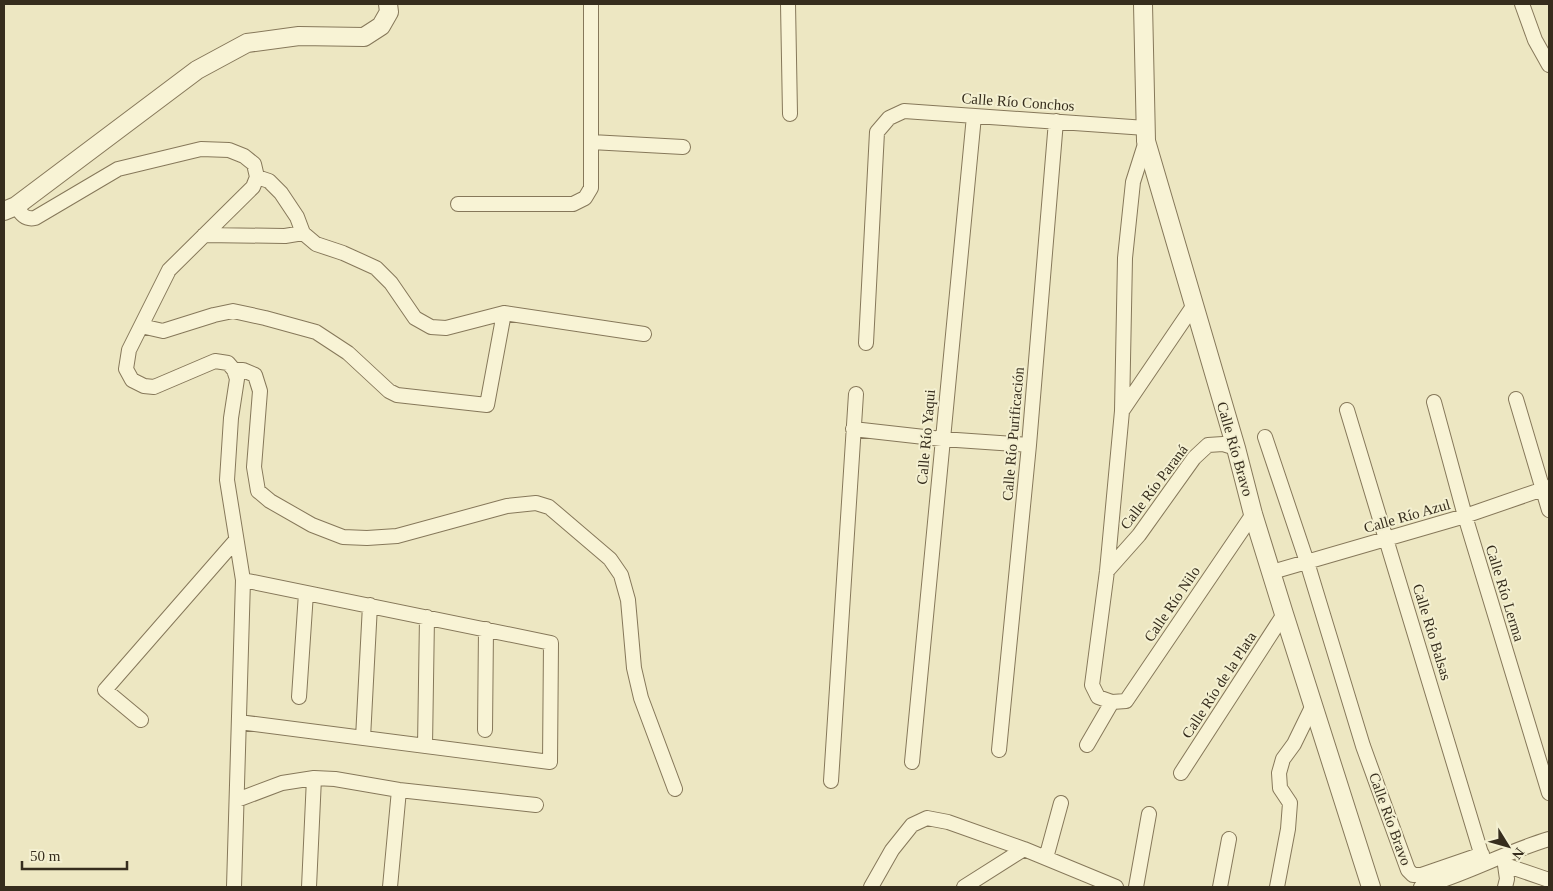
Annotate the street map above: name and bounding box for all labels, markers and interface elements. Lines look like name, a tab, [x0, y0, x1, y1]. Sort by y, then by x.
street label: Calle Río Conchos	[961, 90, 1075, 114]
street label: Calle Río Purificación	[999, 366, 1027, 502]
street label: Calle Río Yaqui	[914, 389, 938, 485]
street label: Calle Río Bravo	[1214, 400, 1256, 498]
street label: Calle Río Paraná	[1117, 441, 1191, 532]
street label: Calle Río Azul	[1362, 496, 1452, 536]
street label: Calle Río Lerma	[1483, 543, 1527, 643]
street label: Calle Río Nilo	[1141, 563, 1203, 645]
street label: Calle Río Balsas	[1410, 582, 1454, 682]
street label: Calle Río de la Plata	[1179, 629, 1259, 741]
street label: Calle Río Bravo	[1366, 770, 1414, 868]
north arrow	[1483, 821, 1533, 871]
scale bar	[22, 838, 128, 870]
text: N	[1509, 845, 1527, 862]
text: 50 m	[30, 848, 61, 864]

